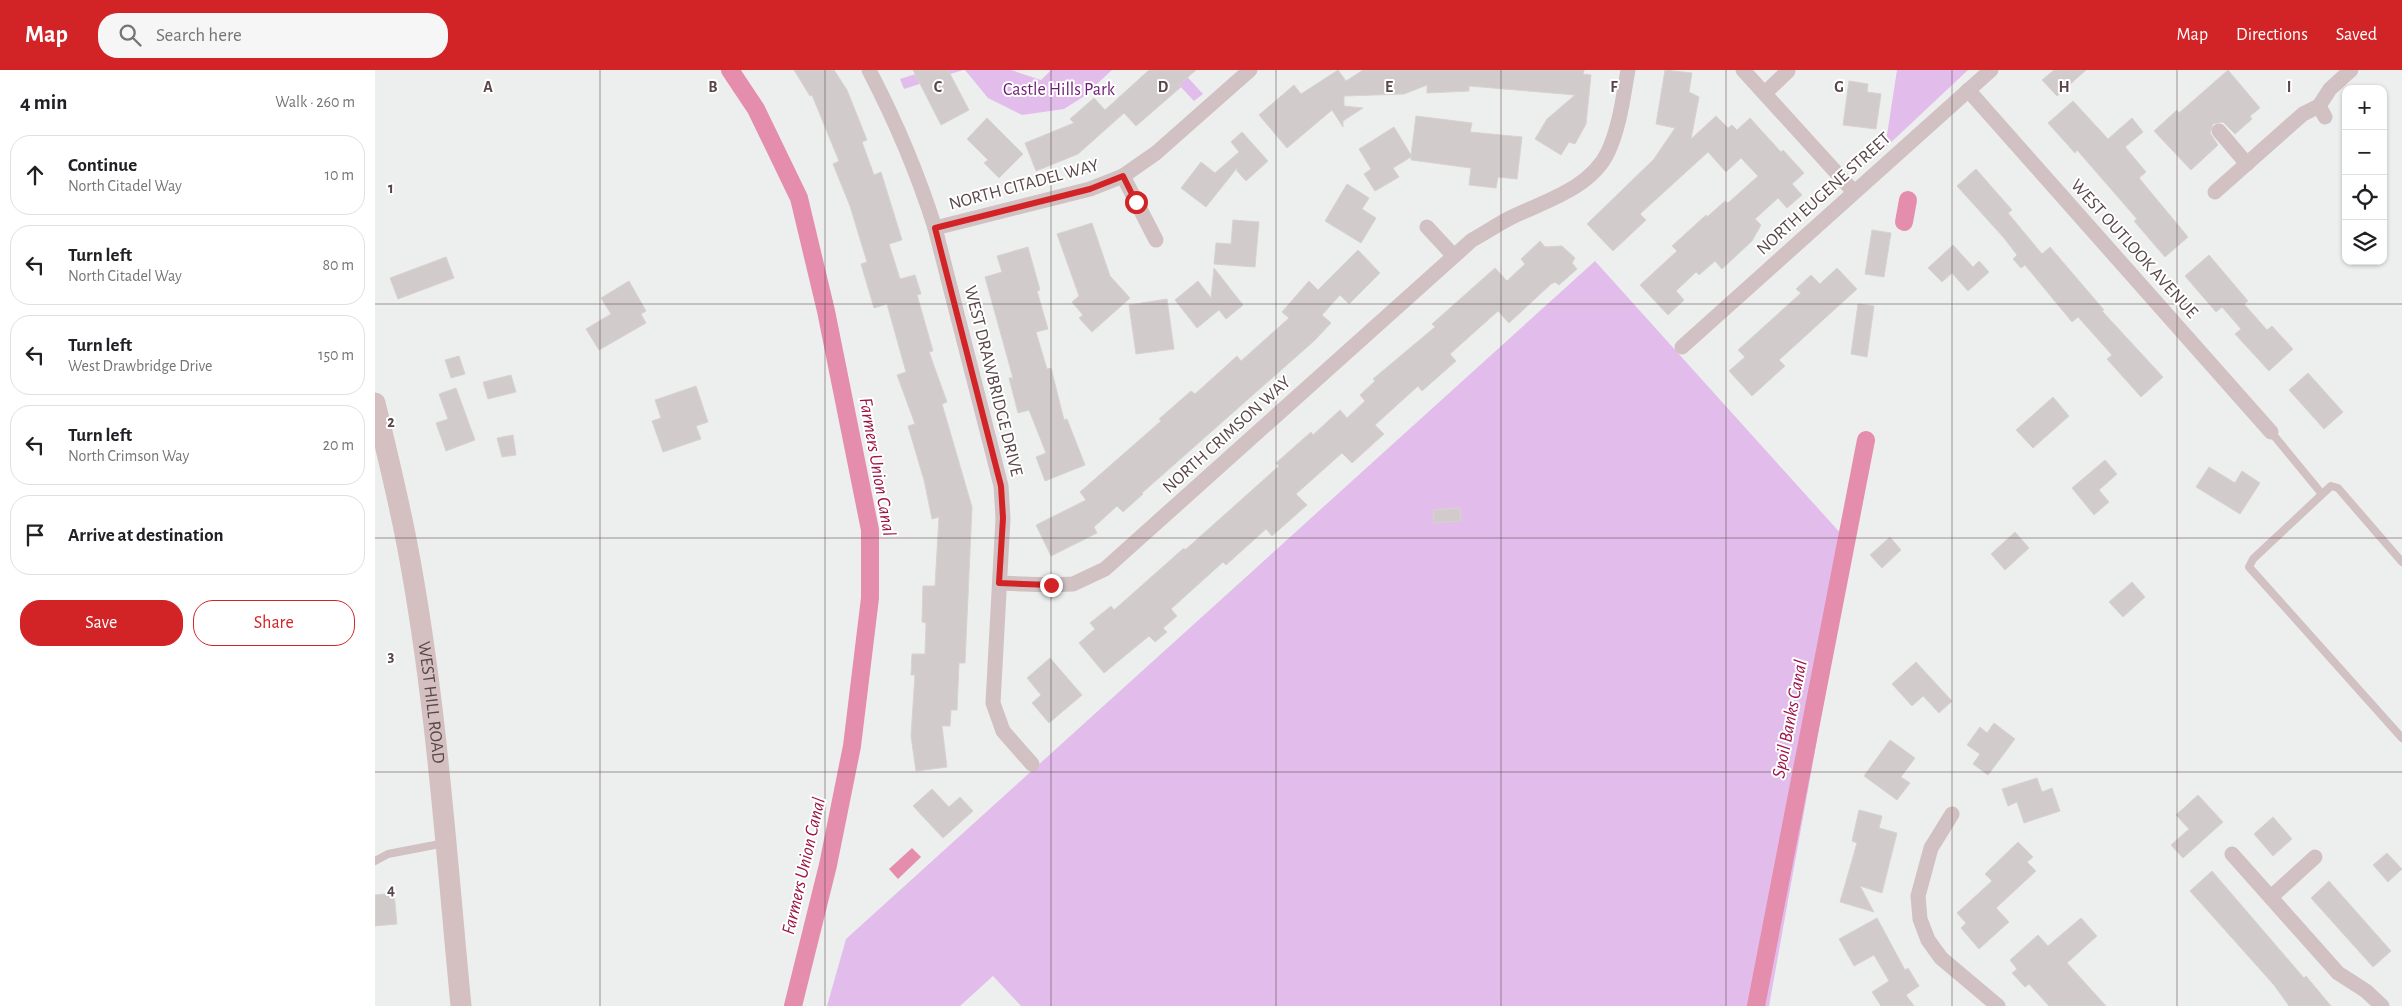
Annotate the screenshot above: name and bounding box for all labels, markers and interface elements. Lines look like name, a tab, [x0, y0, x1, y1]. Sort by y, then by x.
search box	[98, 13, 448, 58]
icon: search	[116, 21, 144, 49]
text: Map	[25, 23, 68, 47]
text: Search here	[156, 26, 242, 45]
text: Map	[2177, 26, 2208, 44]
text: Directions	[2236, 26, 2308, 44]
text: Saved	[2336, 26, 2377, 44]
text: A	[483, 79, 493, 95]
text: B	[708, 79, 718, 95]
text: C	[934, 79, 943, 95]
text: D	[1158, 79, 1169, 95]
text: E	[1385, 79, 1393, 95]
text: F	[1610, 79, 1618, 95]
text: G	[1834, 79, 1844, 95]
text: H	[2058, 79, 2070, 95]
text: I	[2287, 79, 2291, 95]
park label: Castle Hills Park	[1003, 81, 1116, 99]
map controls	[2342, 85, 2387, 265]
button: +	[2342, 85, 2387, 130]
text: 4 min	[20, 92, 67, 113]
text: Walk · 260 m	[275, 94, 355, 110]
street label: NORTH EUGENE STREET	[1754, 129, 1895, 259]
button: −	[2342, 130, 2387, 175]
text: Continue	[68, 156, 137, 175]
street label: NORTH CITADEL WAY	[947, 156, 1101, 214]
icon: ahead	[21, 161, 49, 189]
text: 10 m	[325, 167, 354, 183]
button: locate	[2342, 175, 2387, 220]
street label: WEST OUTLOOK AVENUE	[2067, 176, 2201, 322]
text: North Citadel Way	[68, 178, 182, 194]
text: 1	[388, 180, 394, 196]
route start	[1125, 191, 1148, 214]
button: layers	[2342, 220, 2387, 265]
text: Turn left	[68, 246, 132, 265]
icon: left	[21, 251, 49, 279]
text: 80 m	[323, 257, 354, 273]
text: North Citadel Way	[68, 268, 182, 284]
street label: WEST DRAWBRIDGE DRIVE	[961, 284, 1026, 479]
text: Turn left	[68, 336, 132, 355]
icon: left	[21, 341, 49, 369]
text: 150 m	[318, 347, 354, 363]
text: West Drawbridge Drive	[68, 358, 212, 374]
street label: NORTH CRIMSON WAY	[1160, 373, 1295, 497]
water label: Farmers Union Canal	[855, 396, 899, 538]
text: 2	[387, 414, 395, 430]
text: Turn left	[68, 426, 132, 445]
icon: left	[21, 431, 49, 459]
text: 20 m	[323, 437, 354, 453]
text: North Crimson Way	[68, 448, 189, 464]
icon: arrive	[21, 521, 49, 549]
text: Arrive at destination	[68, 526, 224, 545]
route end	[1040, 574, 1063, 597]
button: Save	[20, 600, 183, 646]
button: Share	[193, 600, 355, 646]
street label: WEST HILL ROAD	[414, 640, 447, 765]
text: 3	[388, 648, 395, 664]
water label: Spoil Banks Canal	[1769, 658, 1811, 780]
water label: Farmers Union Canal	[779, 795, 829, 937]
text: 4	[387, 882, 395, 898]

